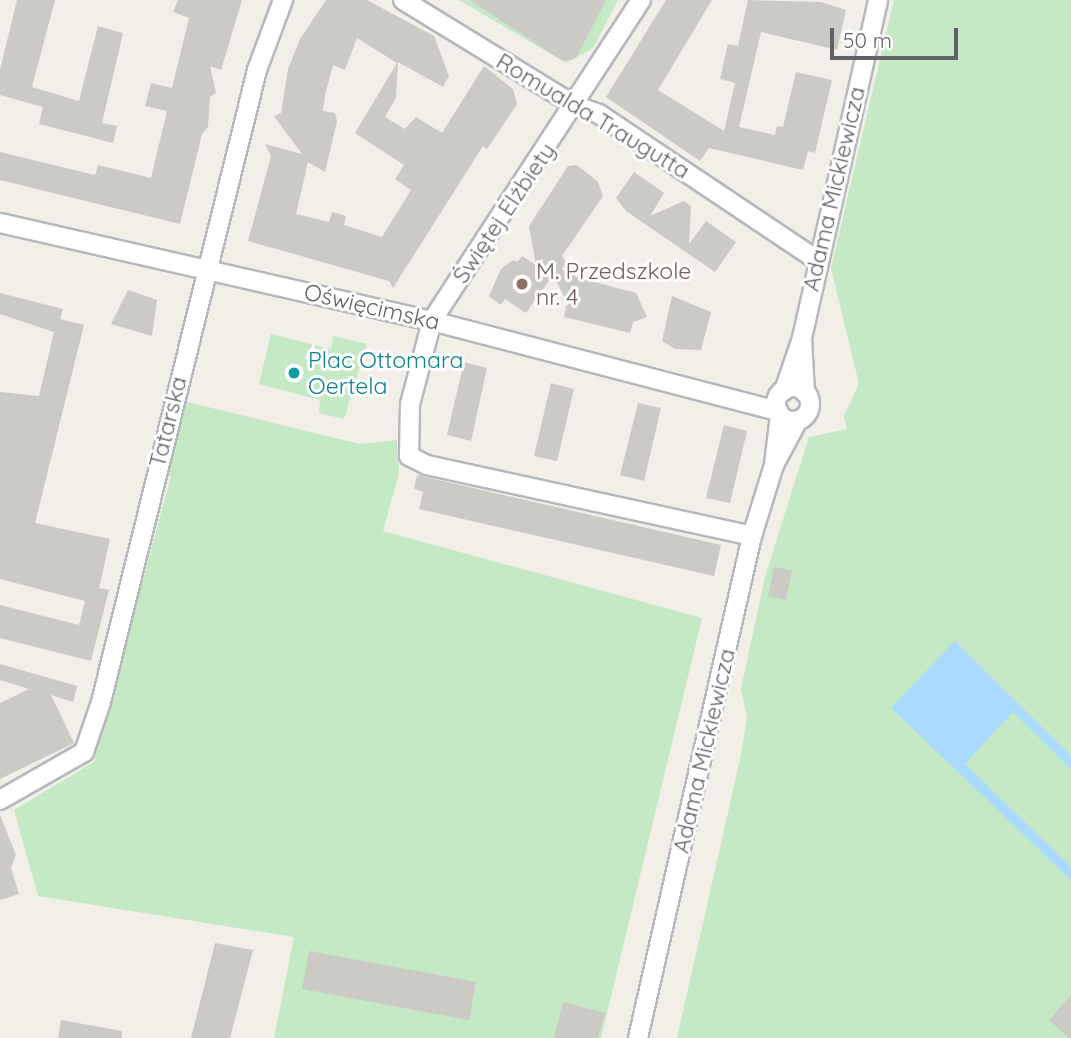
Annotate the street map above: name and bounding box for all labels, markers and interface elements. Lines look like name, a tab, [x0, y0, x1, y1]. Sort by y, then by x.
scale bar	[833, 14, 961, 58]
text: 50 m	[843, 27, 892, 53]
street label: Romualda Traugutta	[491, 47, 695, 185]
street label: Adama Mickiewicza	[797, 84, 871, 294]
street label: Świętej Elżbiety	[447, 138, 561, 288]
place label: M. Przedszkole nr. 4	[536, 257, 691, 311]
marker: M. Przedszkole nr. 4	[514, 276, 530, 292]
street label: Oświęcimska	[301, 278, 443, 336]
place label: Plac Ottomara Oertela	[308, 346, 464, 400]
marker: Plac Ottomara Oertela	[286, 365, 302, 381]
street label: Tatarska	[143, 374, 193, 470]
street label: Adama Mickiewicza	[667, 646, 741, 856]

